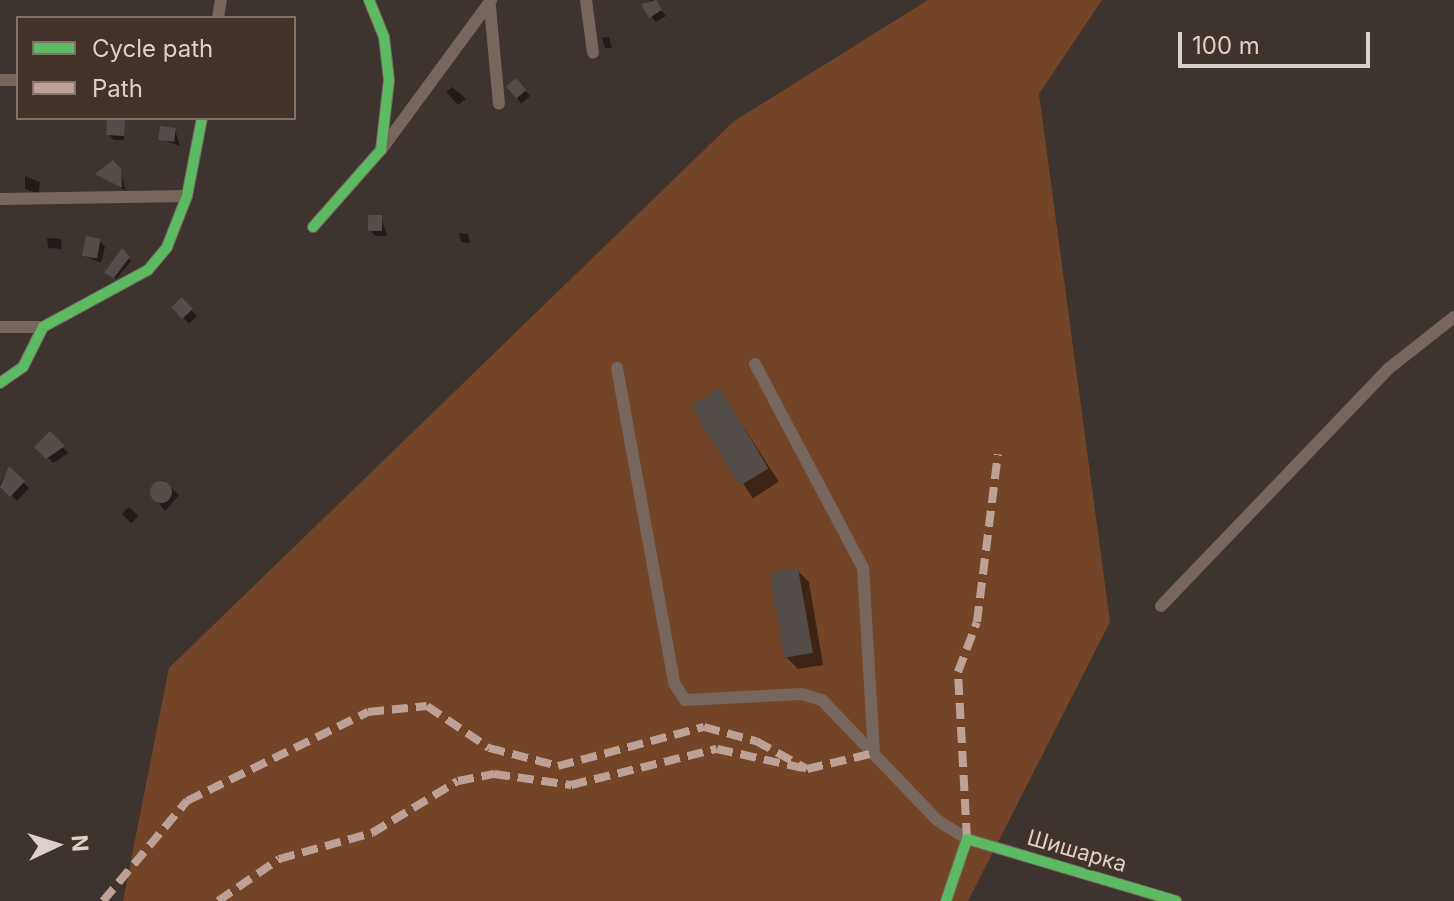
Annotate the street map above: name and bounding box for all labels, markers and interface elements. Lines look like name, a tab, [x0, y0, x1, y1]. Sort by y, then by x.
legend	[16, 16, 296, 120]
scale bar	[1182, 16, 1374, 66]
text: 100 m	[1192, 31, 1260, 60]
text: Cycle path	[92, 34, 213, 63]
text: Path	[92, 74, 143, 103]
north arrow	[16, 805, 96, 885]
street label: Шишарка	[1024, 824, 1130, 878]
text: N	[66, 834, 93, 853]

